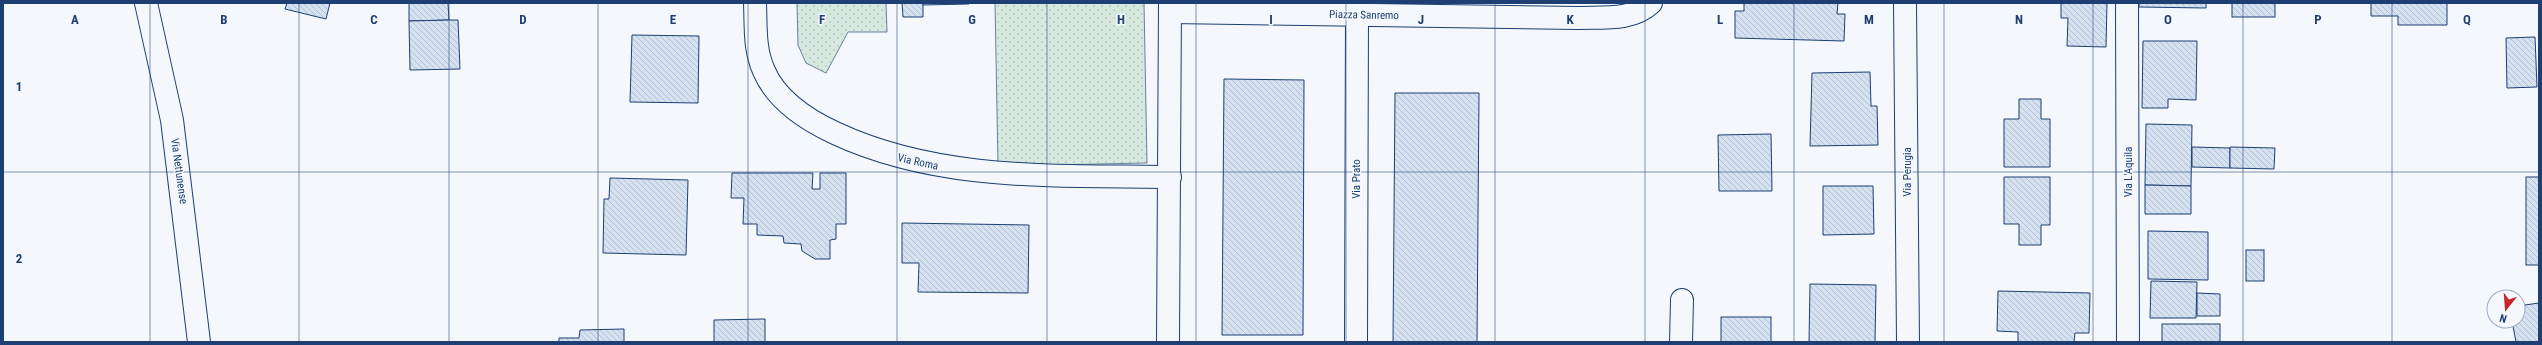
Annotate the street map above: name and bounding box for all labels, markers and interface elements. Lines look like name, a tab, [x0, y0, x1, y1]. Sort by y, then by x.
street label: Piazza Sanremo	[1329, 8, 1400, 22]
text: A	[71, 12, 79, 27]
text: B	[220, 12, 228, 27]
text: C	[370, 12, 378, 27]
text: D	[519, 12, 527, 27]
text: E	[670, 12, 677, 27]
text: F	[819, 12, 825, 27]
text: G	[968, 12, 976, 27]
text: H	[1117, 12, 1125, 27]
text: I	[1269, 12, 1273, 27]
text: J	[1418, 12, 1424, 27]
text: K	[1566, 12, 1574, 27]
text: L	[1717, 12, 1723, 27]
text: M	[1864, 12, 1874, 27]
text: N	[2015, 12, 2023, 27]
text: O	[2164, 12, 2172, 27]
text: P	[2314, 12, 2322, 27]
text: Q	[2463, 12, 2471, 27]
text: 1	[16, 79, 22, 94]
street label: Via Nettunense	[168, 137, 190, 205]
street label: Via Perugia	[1901, 147, 1914, 197]
street label: Via L'Aquila	[2122, 147, 2135, 197]
street label: Via Roma	[896, 151, 940, 173]
street label: Via Prato	[1350, 159, 1363, 199]
text: 2	[16, 251, 23, 266]
north arrow	[2486, 289, 2526, 329]
text: N	[2498, 311, 2508, 325]

